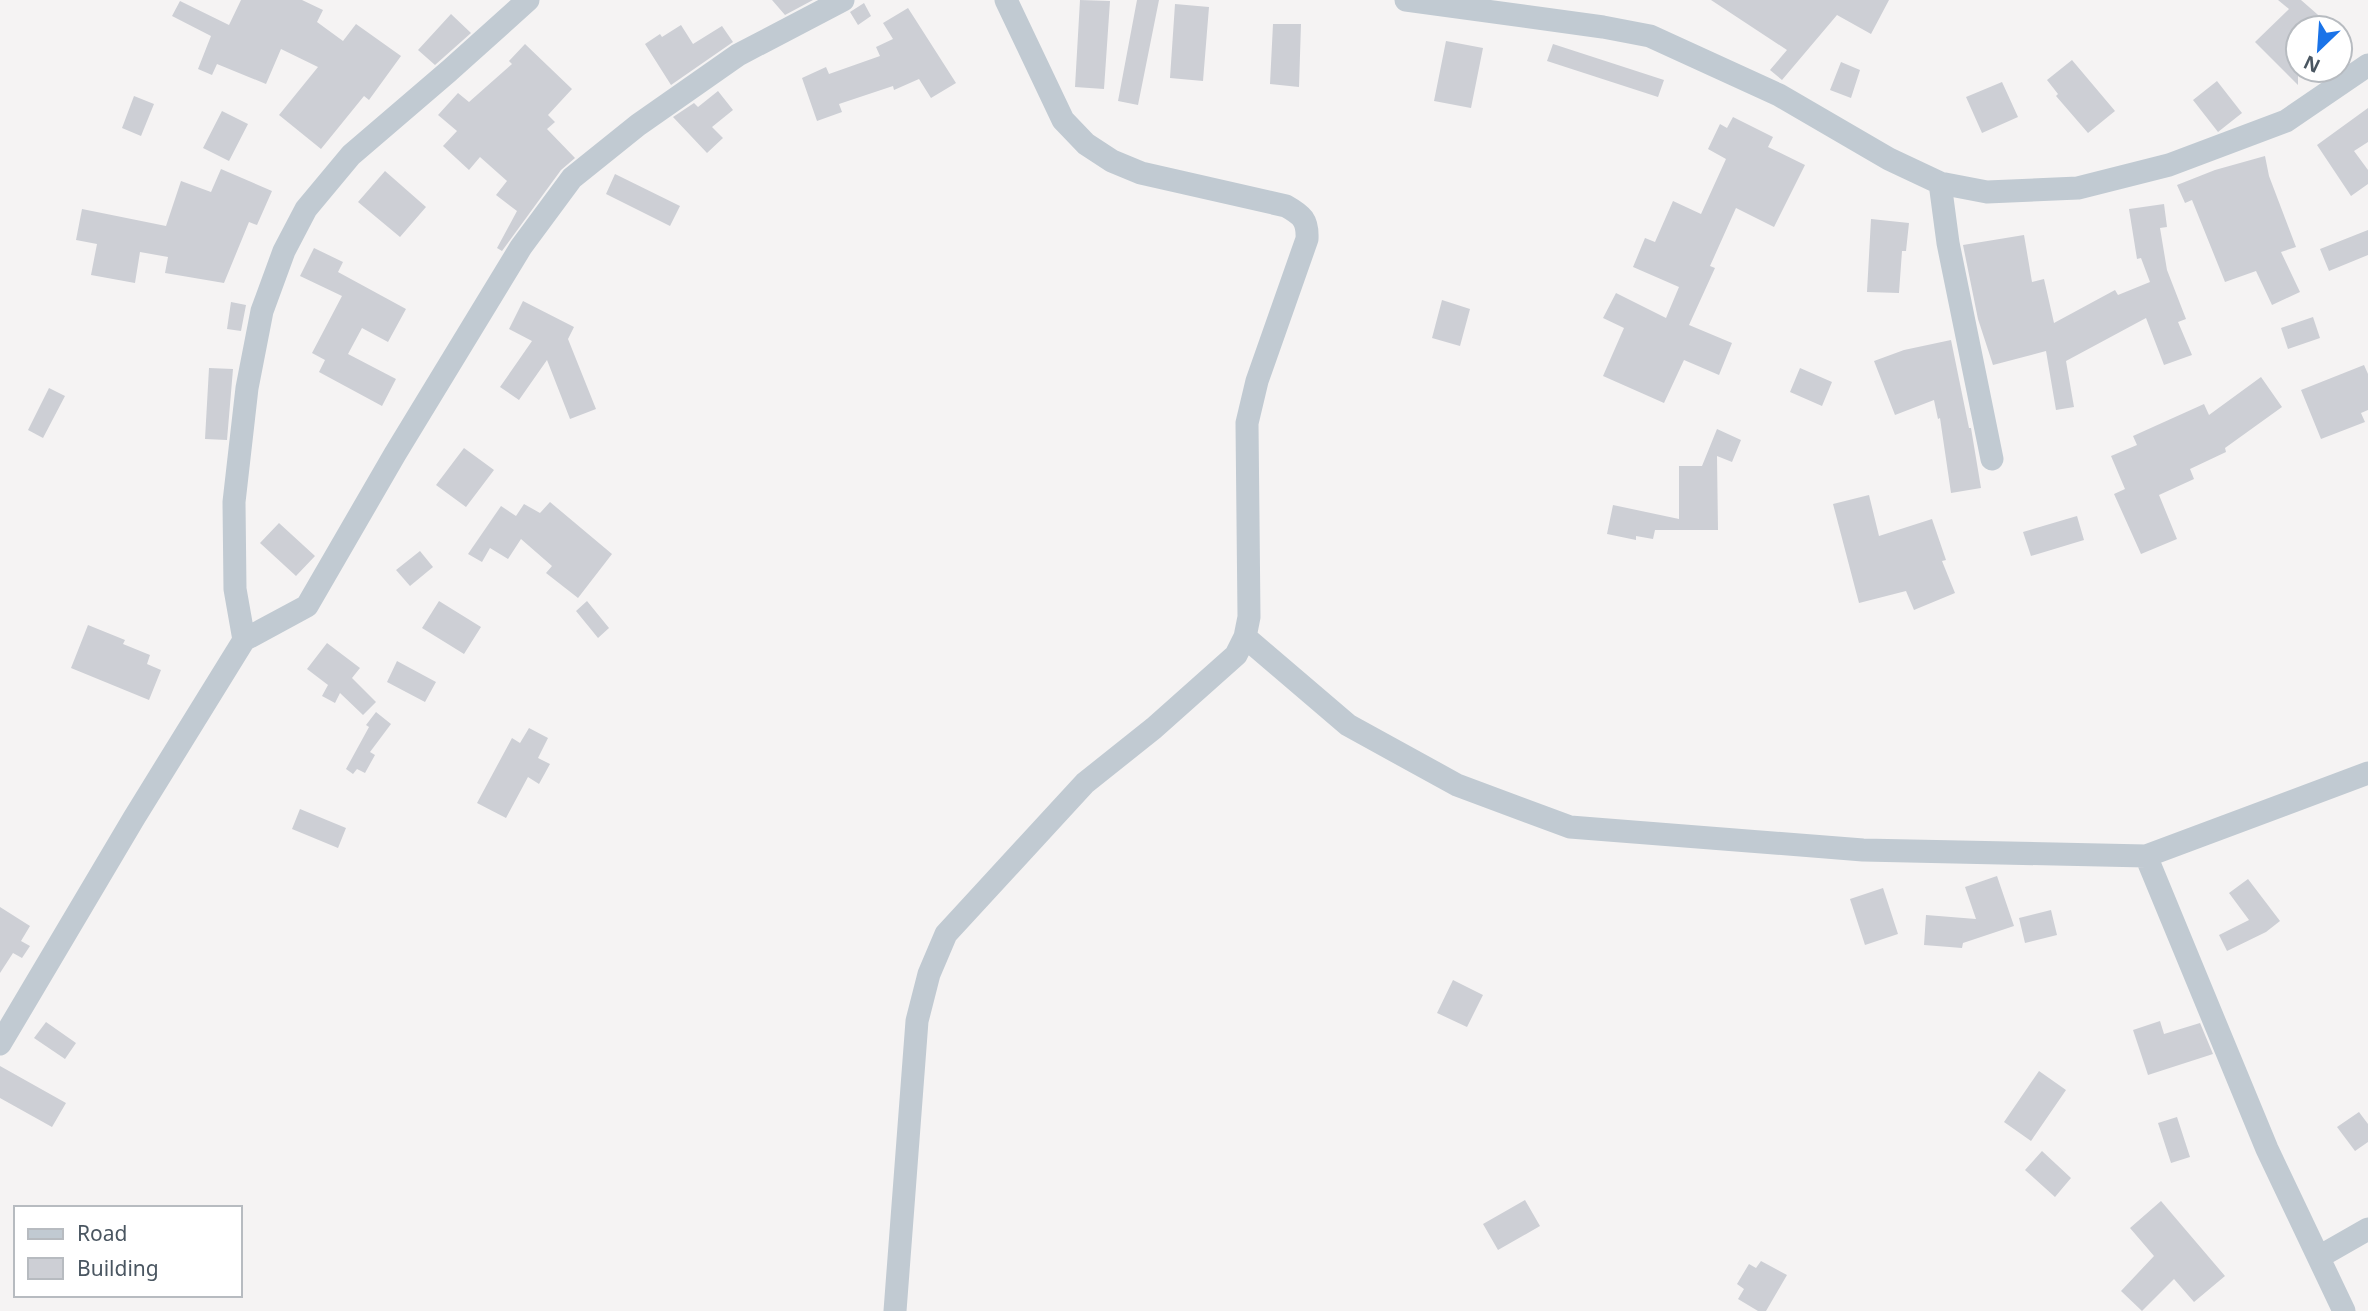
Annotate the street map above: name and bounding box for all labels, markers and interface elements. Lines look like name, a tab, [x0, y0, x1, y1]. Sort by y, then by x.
north arrow	[2284, 14, 2354, 84]
text: N	[2299, 49, 2324, 79]
legend	[14, 1206, 242, 1297]
text: Road	[77, 1219, 127, 1247]
text: Building	[77, 1254, 159, 1282]

